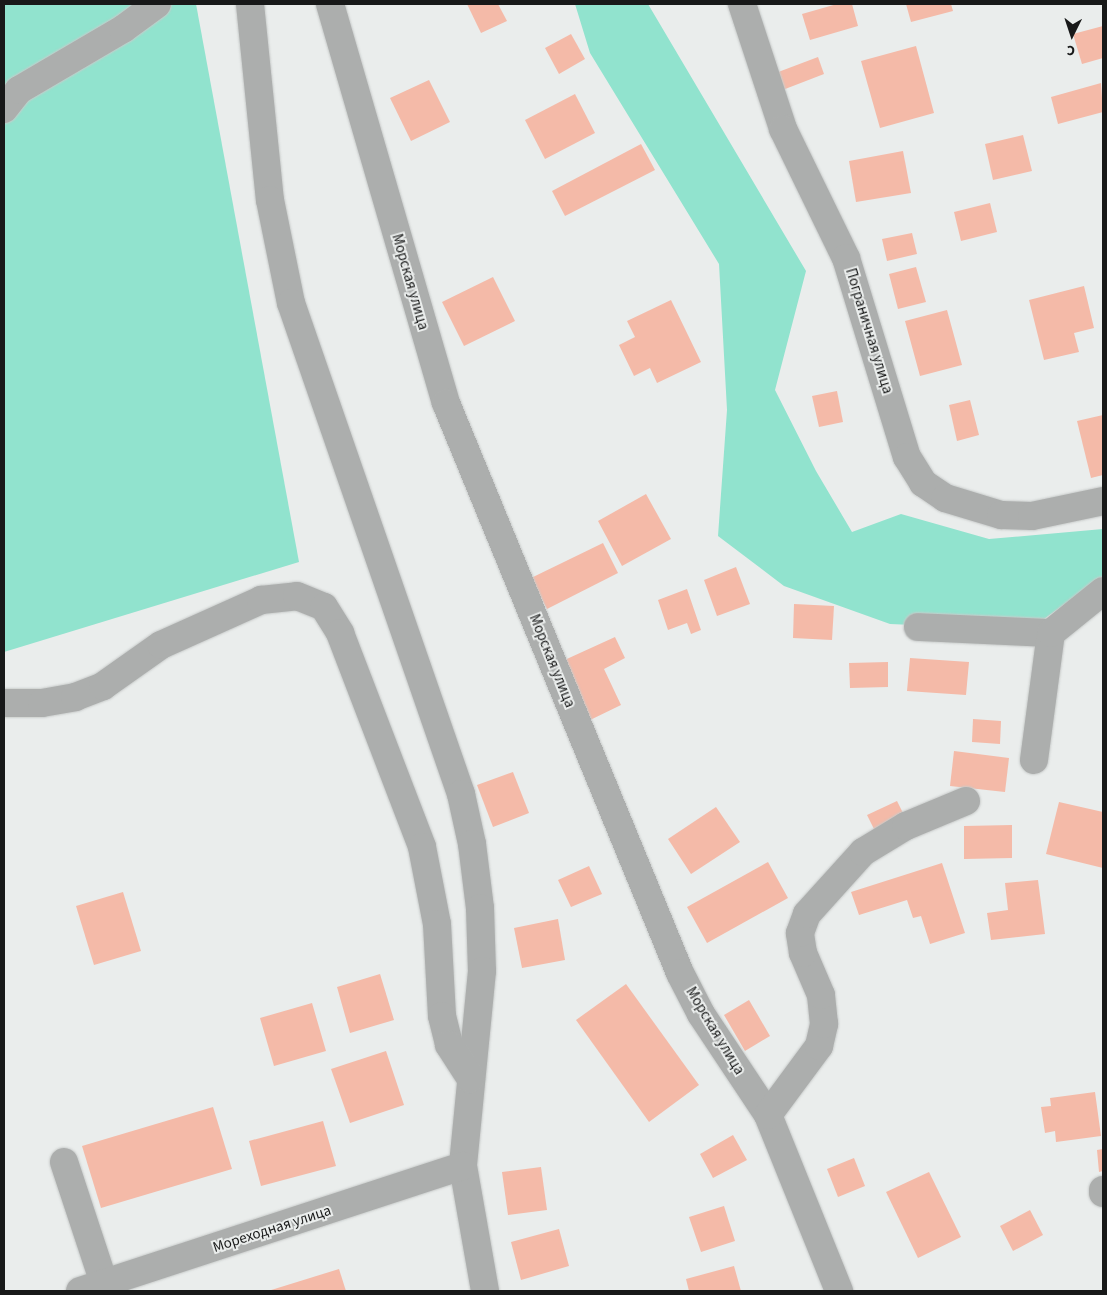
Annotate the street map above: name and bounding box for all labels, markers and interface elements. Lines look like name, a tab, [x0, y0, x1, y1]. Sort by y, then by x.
north arrow	[1047, 10, 1097, 60]
text: С	[1066, 40, 1076, 60]
street label: Морская улица	[388, 232, 432, 332]
street label: Пограничная улица	[841, 266, 897, 396]
street label: Морская улица	[525, 612, 579, 710]
street label: Морская улица	[682, 984, 748, 1078]
street label: Мореходная улица	[211, 1201, 333, 1257]

